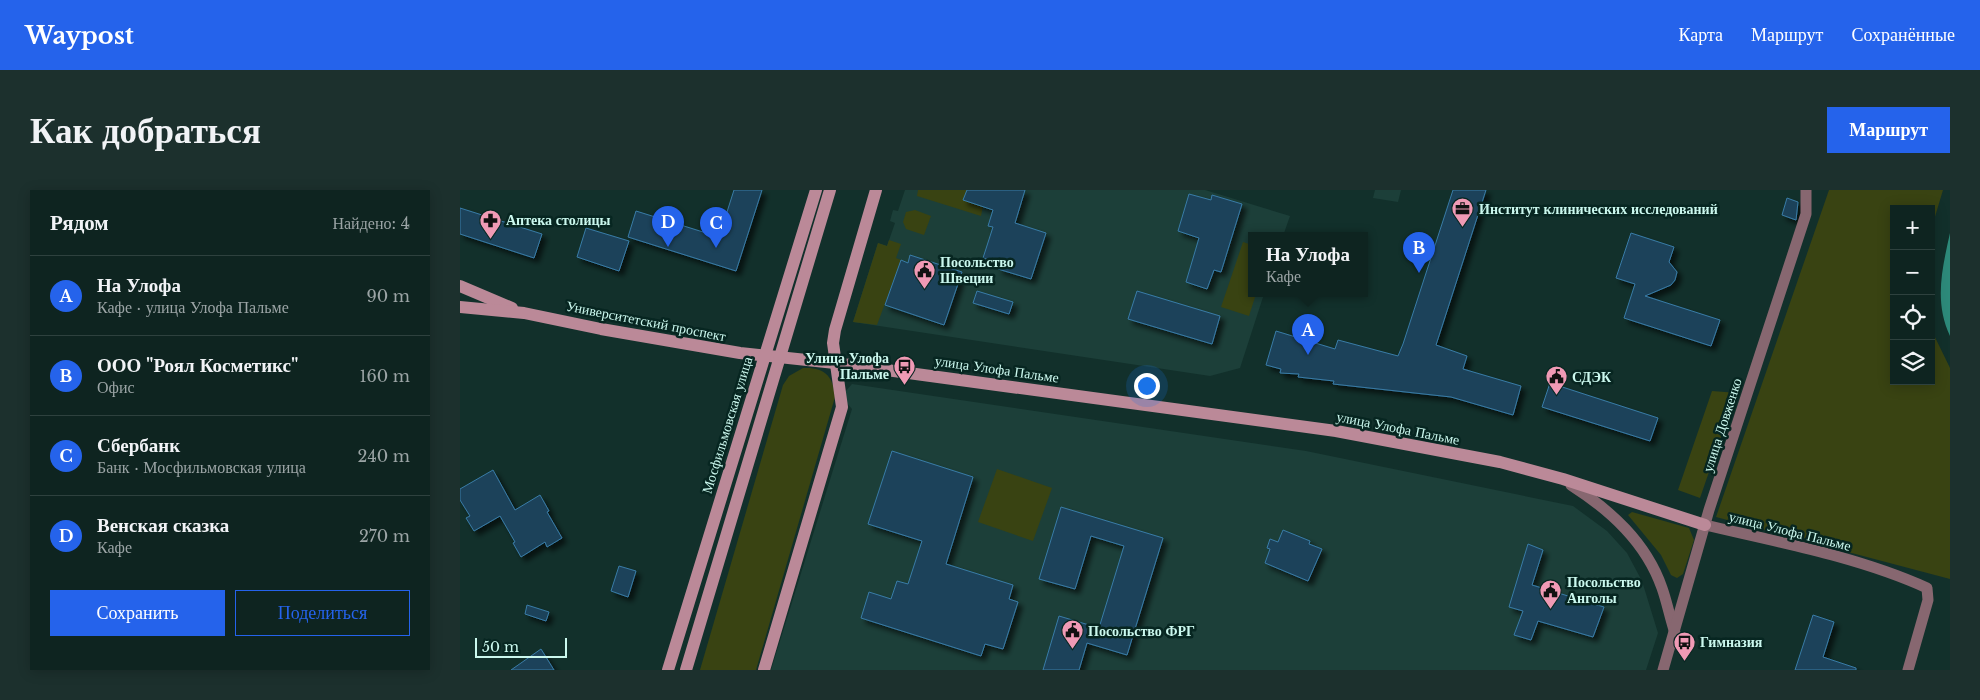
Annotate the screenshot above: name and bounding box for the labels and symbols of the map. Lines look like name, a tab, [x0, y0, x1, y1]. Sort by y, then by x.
office icon: Институт клинических исследований	[1451, 197, 1475, 228]
place label: Институт клинических исследований	[1479, 200, 1718, 218]
pin: D	[652, 206, 684, 247]
pin: C	[700, 207, 732, 248]
pharmacy icon: Аптека столицы	[478, 208, 502, 239]
place label: Аптека столицы	[506, 211, 611, 229]
pin: B	[1403, 232, 1435, 273]
place label: Посольство Швеции	[940, 253, 1014, 287]
public building icon: Посольство Швеции	[912, 258, 936, 289]
street label: Университетский проспект	[565, 297, 727, 345]
pin: A	[1292, 314, 1324, 355]
place label: Улица Улофа Пальме	[805, 349, 889, 383]
street label: улица Улофа Пальме	[934, 351, 1060, 387]
street label: Мосфильмовская улица	[698, 354, 757, 496]
bus stop icon: Улица Улофа Пальме	[893, 354, 917, 385]
public building icon: СДЭК	[1544, 365, 1568, 396]
place label: СДЭК	[1572, 368, 1612, 386]
your location	[1134, 373, 1160, 399]
street label: улица Довженко	[1698, 376, 1746, 474]
street label: улица Улофа Пальме	[1335, 407, 1461, 449]
street label: улица Улофа Пальме	[1727, 507, 1853, 555]
place label: Посольство Анголы	[1567, 573, 1641, 607]
public building icon: Посольство Анголы	[1539, 578, 1563, 609]
public building icon: Посольство ФРГ	[1060, 619, 1084, 650]
place label: Посольство ФРГ	[1088, 622, 1195, 640]
bus stop icon: Гимназия	[1672, 630, 1696, 661]
place label: Гимназия	[1700, 633, 1763, 651]
scale bar	[475, 635, 568, 658]

